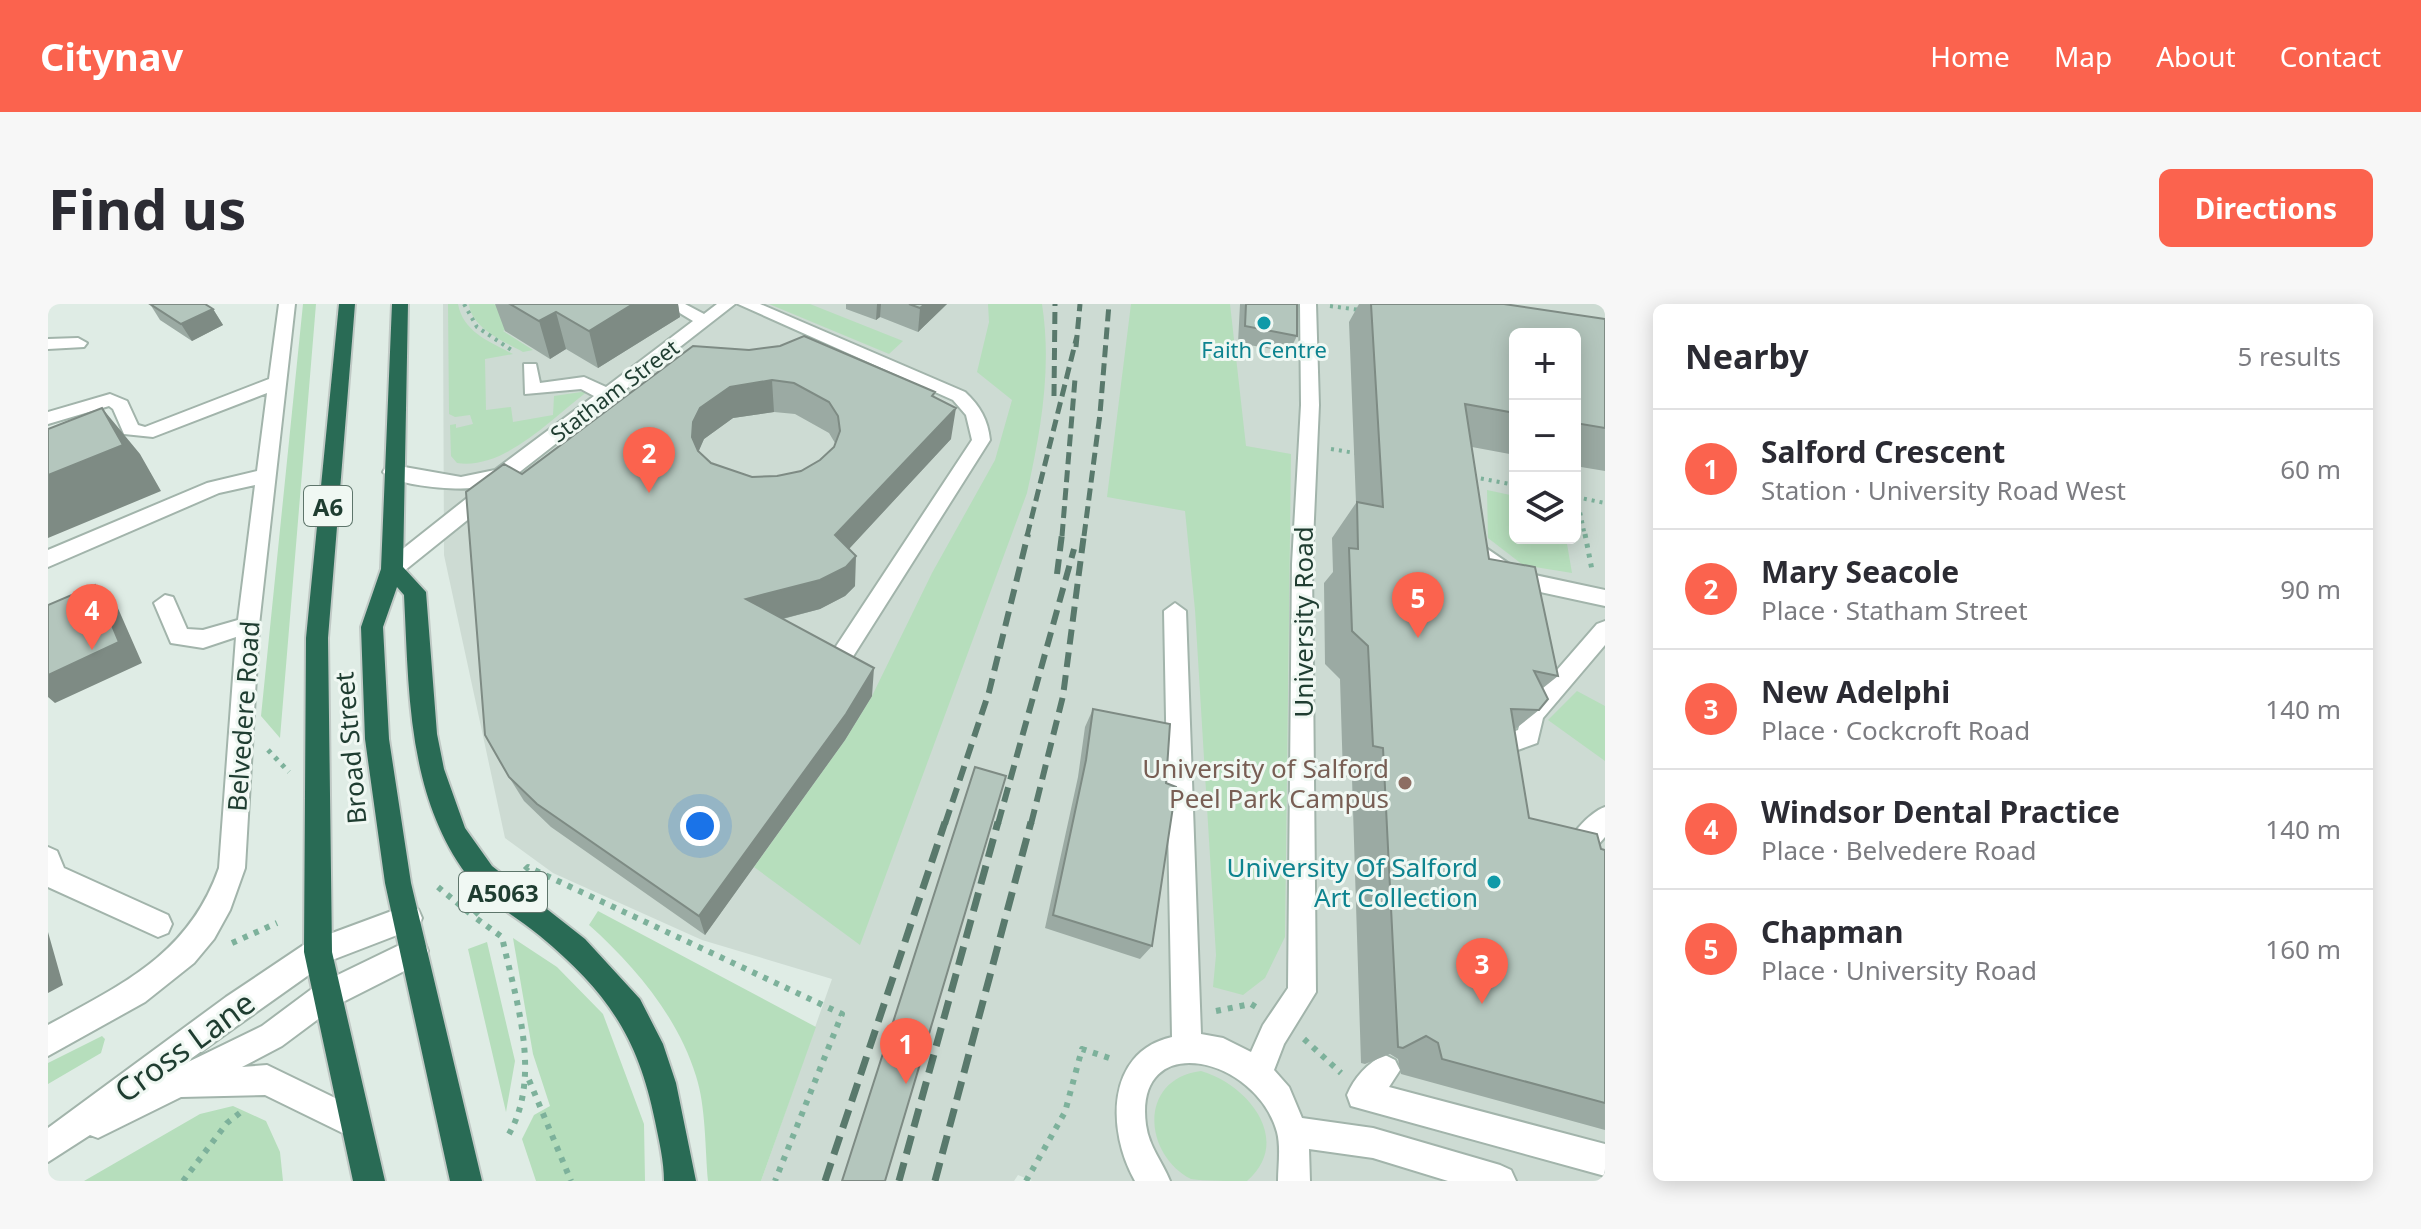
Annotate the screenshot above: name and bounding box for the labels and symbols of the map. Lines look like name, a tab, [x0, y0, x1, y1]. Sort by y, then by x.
marker: Faith Centre	[1255, 314, 1273, 332]
street label: Statham Street	[543, 332, 685, 448]
place label: Faith Centre	[1201, 334, 1327, 364]
pin: 2	[623, 427, 675, 493]
road number: A6	[304, 486, 352, 526]
street label: University Road	[1285, 526, 1321, 718]
pin: 5	[1392, 572, 1444, 638]
pin: 4	[66, 584, 118, 650]
street label: Belvedere Road	[218, 620, 268, 812]
street label: Broad Street	[325, 670, 375, 826]
place label: University of Salford Peel Park Campus	[1142, 750, 1389, 816]
marker: University of Salford Peel Park Campus	[1396, 774, 1414, 792]
your location	[680, 806, 720, 846]
place label: University Of Salford Art Collection	[1227, 849, 1478, 915]
road number: A5063	[459, 872, 547, 912]
marker: University Of Salford Art Collection	[1485, 873, 1503, 891]
pin: 3	[1456, 938, 1508, 1004]
street label: Cross Lane	[105, 980, 263, 1112]
pin: 1	[880, 1018, 932, 1084]

